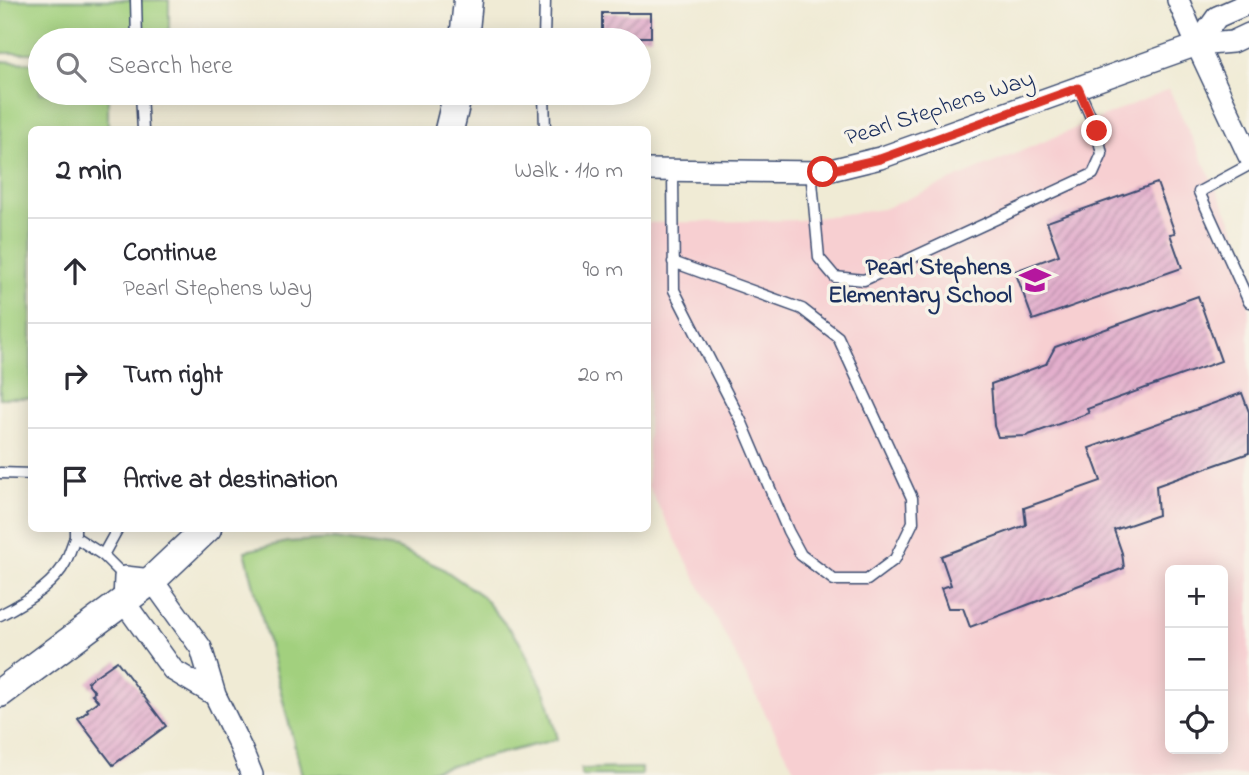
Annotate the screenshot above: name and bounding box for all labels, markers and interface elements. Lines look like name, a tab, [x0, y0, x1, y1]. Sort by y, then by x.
search box	[28, 28, 651, 105]
icon: search	[52, 48, 90, 86]
text: Search here	[108, 48, 233, 86]
street label: Pearl Stephens Way	[841, 62, 1039, 157]
route end	[1081, 115, 1112, 146]
text: 2 min	[56, 150, 122, 194]
text: Walk · 110 m	[514, 155, 623, 188]
route start	[807, 156, 838, 187]
text: Continue	[123, 235, 216, 273]
place label: Pearl Stephens Elementary School	[828, 251, 1012, 315]
icon: ahead	[56, 252, 94, 290]
text: 90 m	[583, 254, 623, 287]
school or university icon: Pearl Stephens Elementary School	[1018, 263, 1052, 297]
text: Pearl Stephens Way	[123, 273, 312, 306]
icon: right	[56, 357, 94, 395]
text: Turn right	[123, 357, 223, 395]
text: 20 m	[578, 359, 623, 392]
icon: arrive	[56, 462, 94, 500]
text: Arrive at destination	[123, 462, 338, 500]
map controls	[1165, 565, 1228, 754]
button: +	[1165, 565, 1228, 628]
button: −	[1165, 628, 1228, 691]
button: locate	[1165, 691, 1228, 754]

